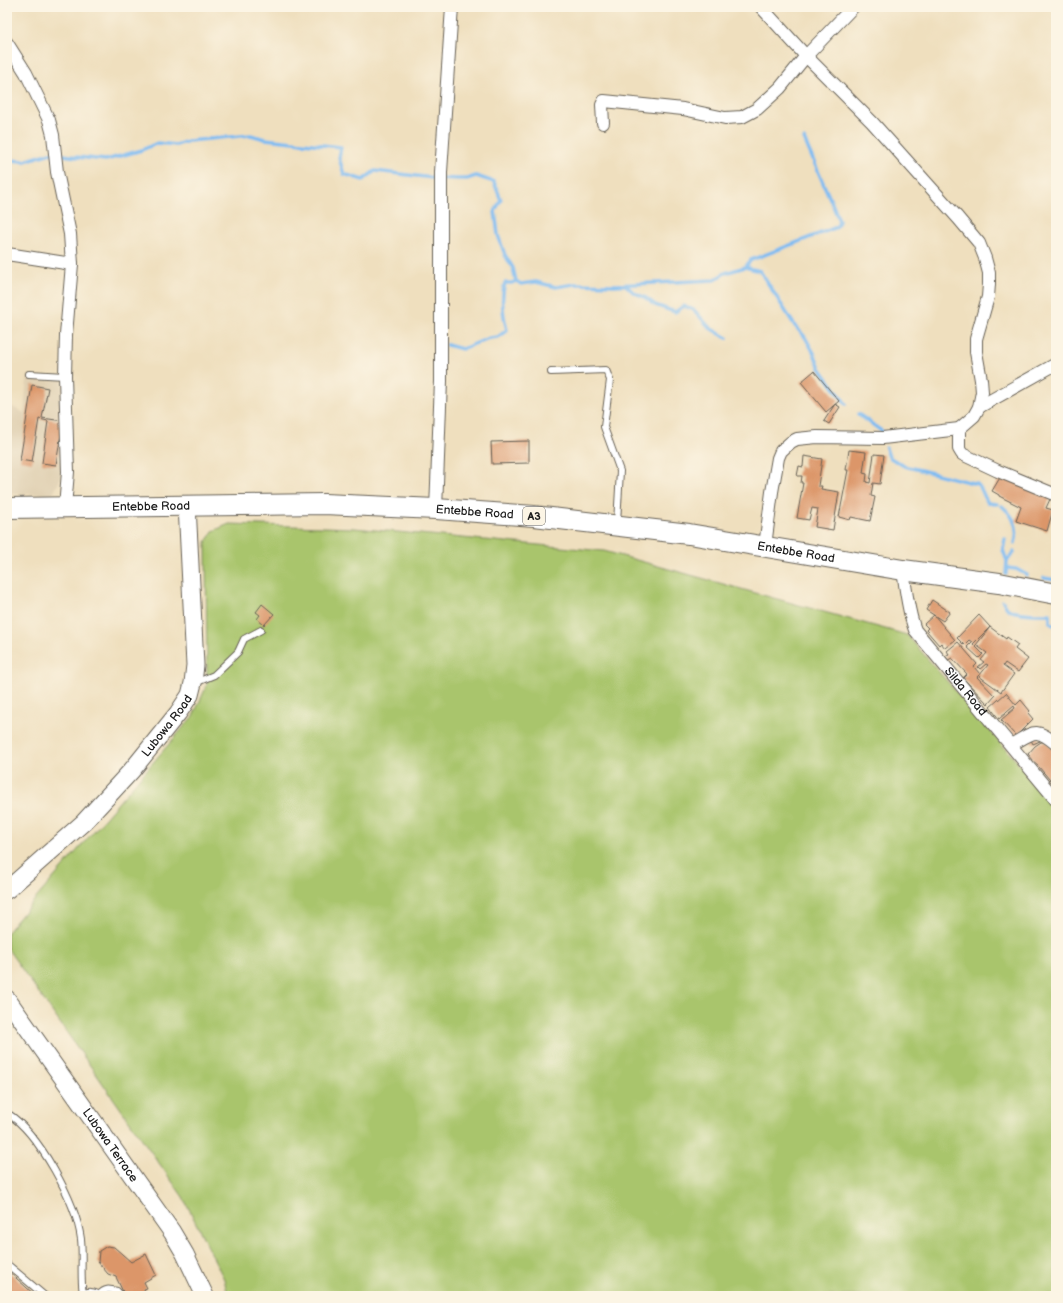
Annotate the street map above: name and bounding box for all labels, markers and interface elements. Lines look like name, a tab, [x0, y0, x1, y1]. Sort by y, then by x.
street label: Entebbe Road	[112, 498, 190, 514]
street label: Entebbe Road	[435, 502, 514, 522]
road number: A3	[523, 507, 545, 525]
street label: Entebbe Road	[756, 538, 836, 566]
street label: Silda Road	[941, 664, 990, 719]
street label: Lubowa Road	[138, 692, 196, 760]
street label: Lubowa Terrace	[79, 1105, 142, 1185]

